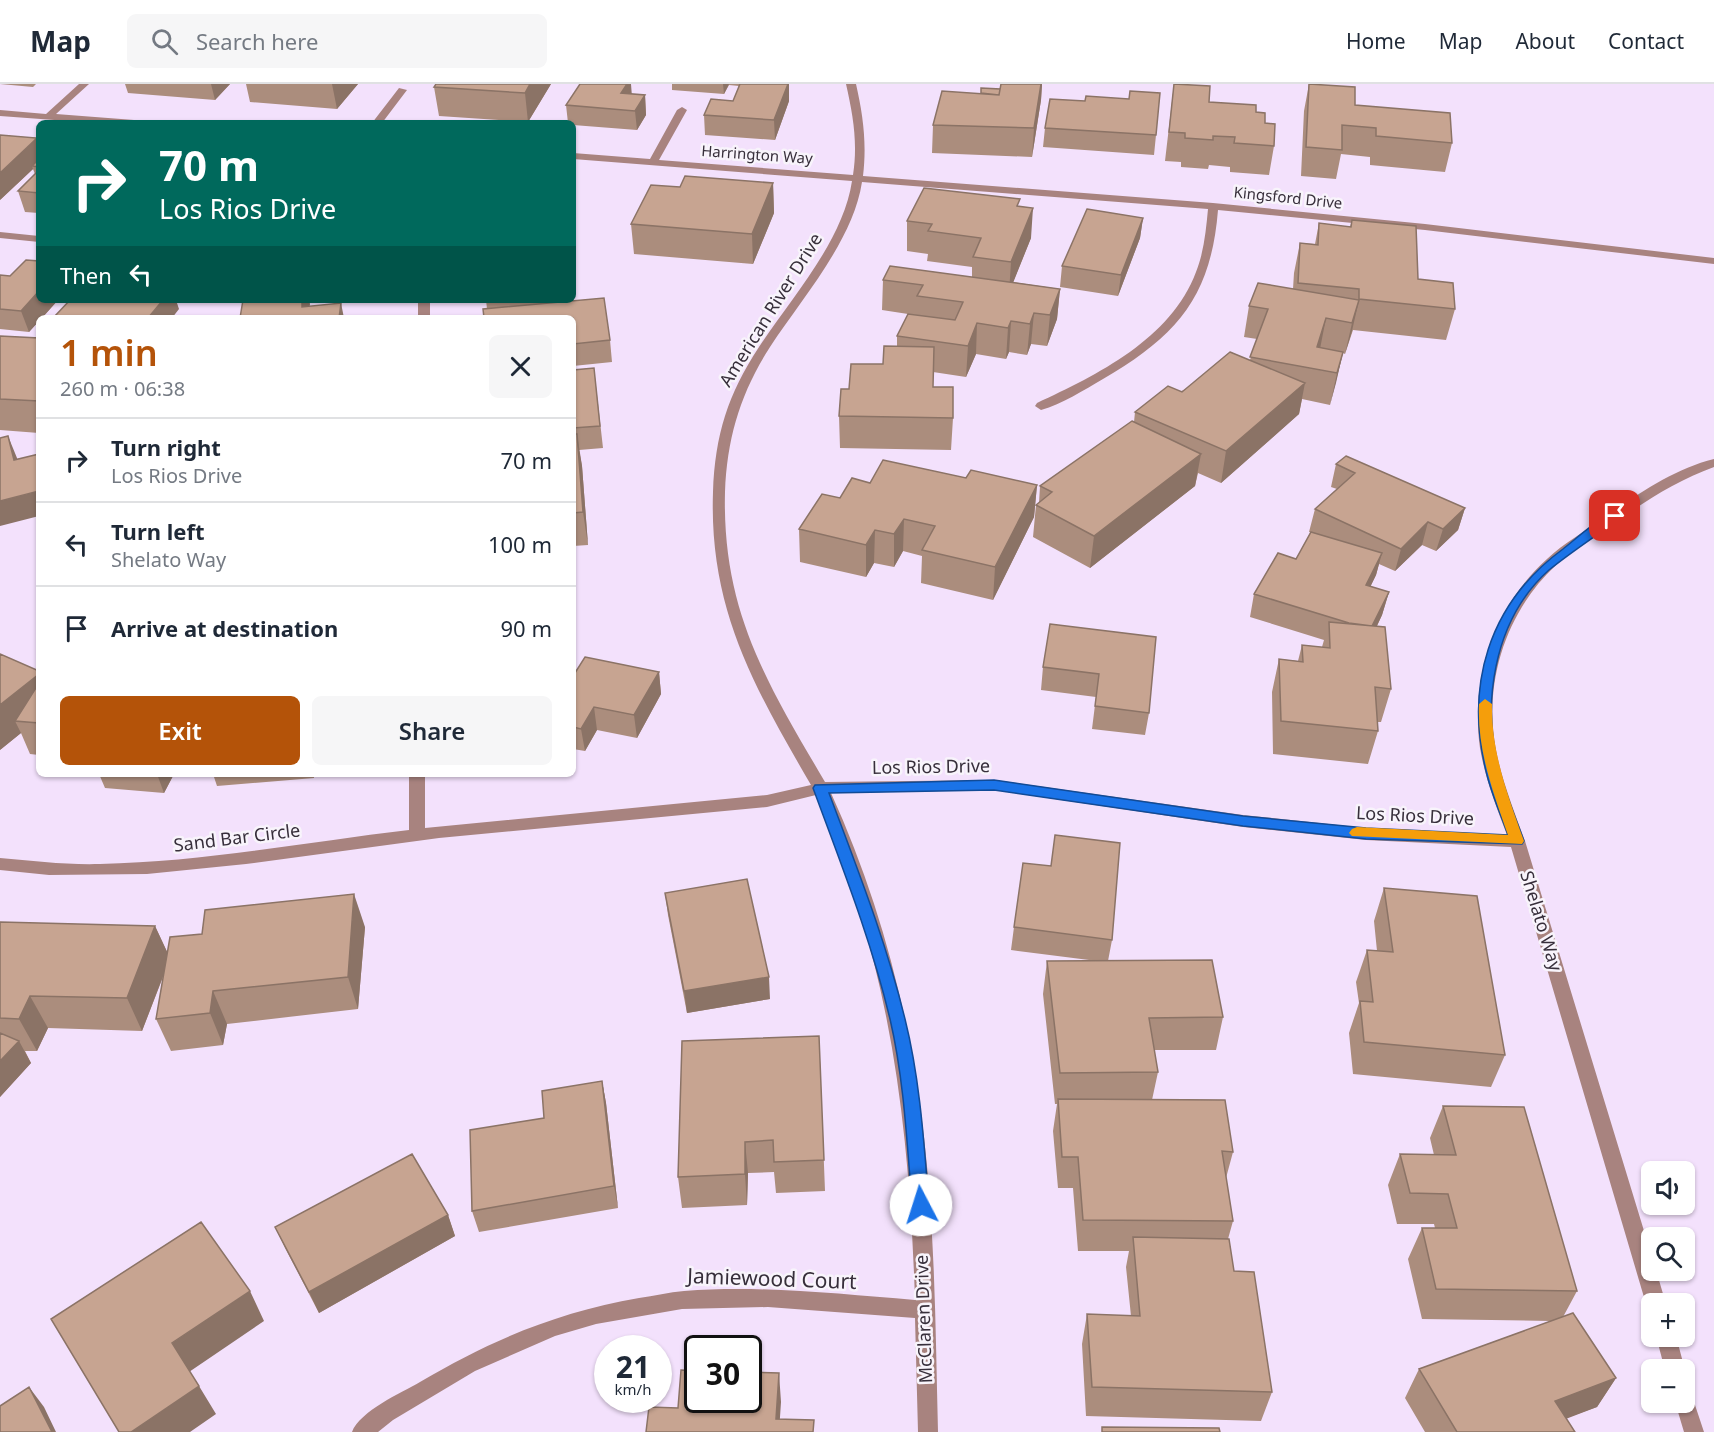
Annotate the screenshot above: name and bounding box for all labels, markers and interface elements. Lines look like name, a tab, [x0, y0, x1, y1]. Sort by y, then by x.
search box	[127, 14, 547, 68]
text: Map	[30, 22, 91, 60]
icon: search	[148, 25, 181, 58]
text: Search here	[196, 26, 318, 56]
text: Home	[1346, 27, 1406, 55]
text: Map	[1439, 27, 1482, 55]
text: About	[1515, 27, 1575, 55]
text: Contact	[1608, 27, 1684, 55]
text: 70 m	[159, 136, 259, 193]
street label: Harrington Way	[701, 140, 814, 168]
icon: right	[60, 144, 138, 222]
street label: Kingsford Drive	[1233, 181, 1343, 213]
text: Los Rios Drive	[159, 190, 336, 227]
street label: American River Drive	[713, 228, 827, 391]
icon: left	[124, 258, 157, 291]
text: Then	[60, 260, 112, 290]
text: 1 min	[60, 328, 158, 377]
button: close	[489, 335, 552, 398]
text: 260 m · 06:38	[60, 375, 185, 402]
text: Turn right	[111, 432, 221, 462]
icon: right	[60, 444, 93, 477]
text: 70 m	[501, 445, 552, 475]
text: Los Rios Drive	[111, 462, 242, 489]
pin	[1589, 490, 1640, 541]
icon: arrive	[1598, 499, 1631, 532]
text: Turn left	[111, 516, 205, 546]
icon: left	[60, 528, 93, 561]
text: 100 m	[488, 529, 552, 559]
text: Shelato Way	[111, 546, 226, 573]
icon: arrive	[60, 612, 93, 645]
text: Arrive at destination	[111, 613, 338, 643]
text: 90 m	[501, 613, 552, 643]
button: Exit	[60, 696, 300, 765]
button: Share	[312, 696, 552, 765]
street label: Los Rios Drive	[872, 753, 990, 779]
street label: Los Rios Drive	[1355, 800, 1475, 830]
street label: Sand Bar Circle	[172, 817, 302, 857]
street label: Shelato Way	[1515, 868, 1569, 975]
map controls	[1641, 1161, 1695, 1413]
button: sound	[1641, 1161, 1695, 1215]
position arrow	[889, 1173, 953, 1237]
button: search	[1641, 1227, 1695, 1281]
street label: McClaren Drive	[909, 1254, 937, 1384]
street label: Jamiewood Court	[685, 1261, 858, 1295]
button: +	[1641, 1293, 1695, 1347]
speed limit sign: 30	[684, 1335, 762, 1413]
text: 21	[616, 1346, 650, 1387]
button: −	[1641, 1359, 1695, 1413]
text: km/h	[615, 1379, 651, 1399]

